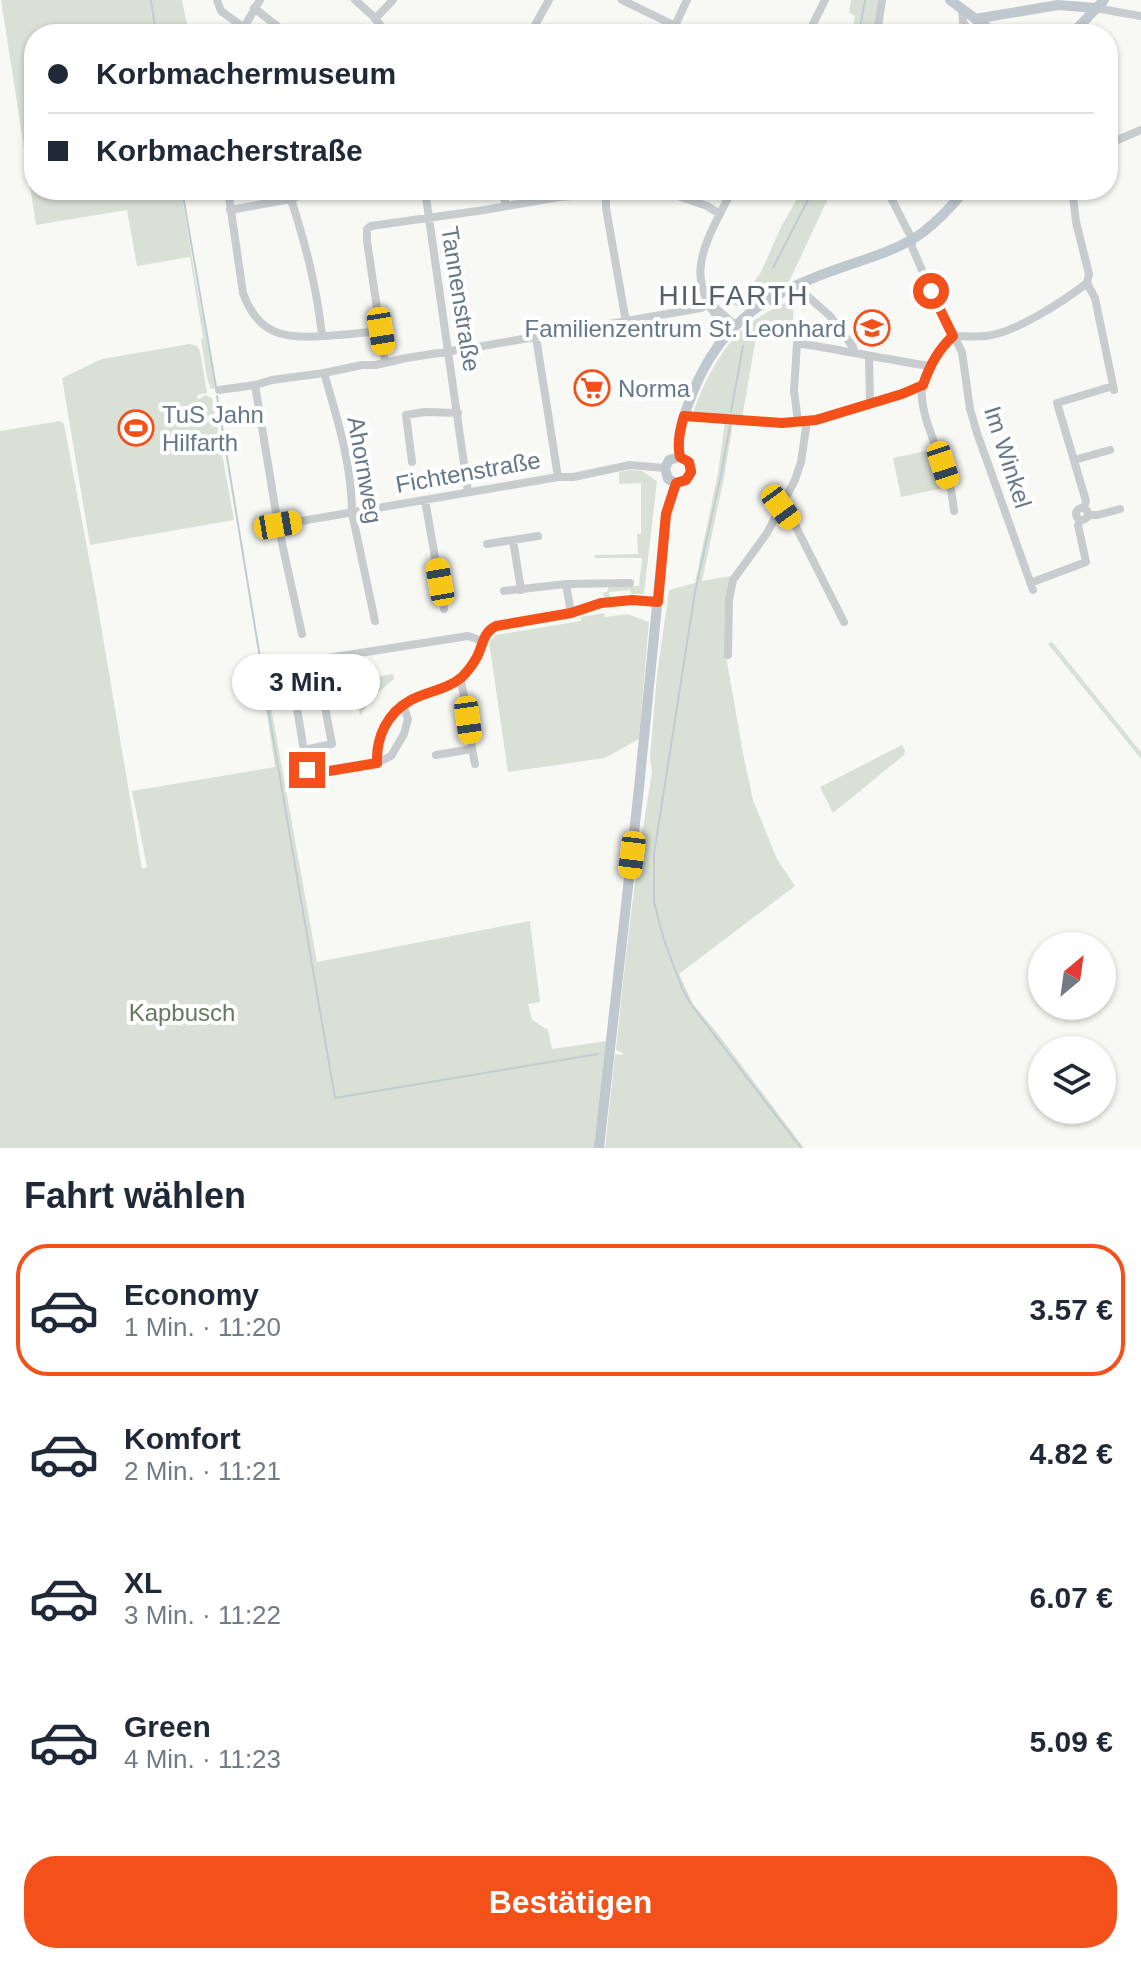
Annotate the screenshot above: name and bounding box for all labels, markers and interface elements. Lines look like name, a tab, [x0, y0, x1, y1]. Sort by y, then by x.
text: Korbmachermuseum	[96, 57, 396, 90]
text: Korbmacherstraße	[96, 134, 363, 167]
street label: Tannenstraße	[436, 224, 486, 374]
route start	[913, 273, 949, 309]
district label: HILFARTH	[659, 280, 809, 311]
car	[365, 305, 397, 357]
school or university icon: Familienzentrum St. Leonhard	[853, 309, 891, 347]
place label: Familienzentrum St. Leonhard	[525, 315, 846, 342]
supermarket icon: Norma	[573, 369, 611, 407]
place label: Norma	[618, 375, 691, 402]
place label: TuS Jahn Hilfarth	[162, 401, 264, 456]
street label: Im Winkel	[979, 403, 1037, 511]
sports icon: TuS Jahn Hilfarth	[117, 409, 155, 447]
street label: Ahornweg	[342, 414, 388, 526]
car	[924, 438, 962, 492]
street label: Fichtenstraße	[393, 446, 543, 498]
car	[757, 481, 805, 533]
car	[252, 509, 304, 541]
car	[424, 556, 456, 608]
callout: 3 Min.	[233, 654, 381, 710]
text: 3 Min.	[269, 667, 343, 697]
car	[453, 695, 483, 745]
route end	[289, 752, 325, 788]
car	[617, 830, 647, 880]
north arrow	[1028, 932, 1116, 1020]
map controls	[1028, 932, 1116, 1124]
park label: Kapbusch	[129, 999, 235, 1026]
button: layers	[1028, 1036, 1116, 1124]
text: Fahrt wählen	[24, 1175, 246, 1216]
icon: car	[28, 1274, 100, 1346]
text: Economy	[124, 1278, 259, 1311]
text: 3.57 €	[1030, 1293, 1113, 1326]
text: 1 Min. · 11:20	[124, 1312, 281, 1342]
icon: car	[28, 1418, 100, 1490]
text: Komfort	[124, 1422, 241, 1455]
text: 4.82 €	[1030, 1437, 1113, 1470]
text: 2 Min. · 11:21	[124, 1456, 281, 1486]
icon: car	[28, 1562, 100, 1634]
text: XL	[124, 1566, 162, 1599]
text: 6.07 €	[1030, 1581, 1113, 1614]
text: 3 Min. · 11:22	[124, 1600, 281, 1630]
icon: car	[28, 1706, 100, 1778]
text: Green	[124, 1710, 211, 1743]
text: 5.09 €	[1030, 1725, 1113, 1758]
text: 4 Min. · 11:23	[124, 1744, 281, 1774]
button: Bestätigen	[24, 1856, 1117, 1948]

